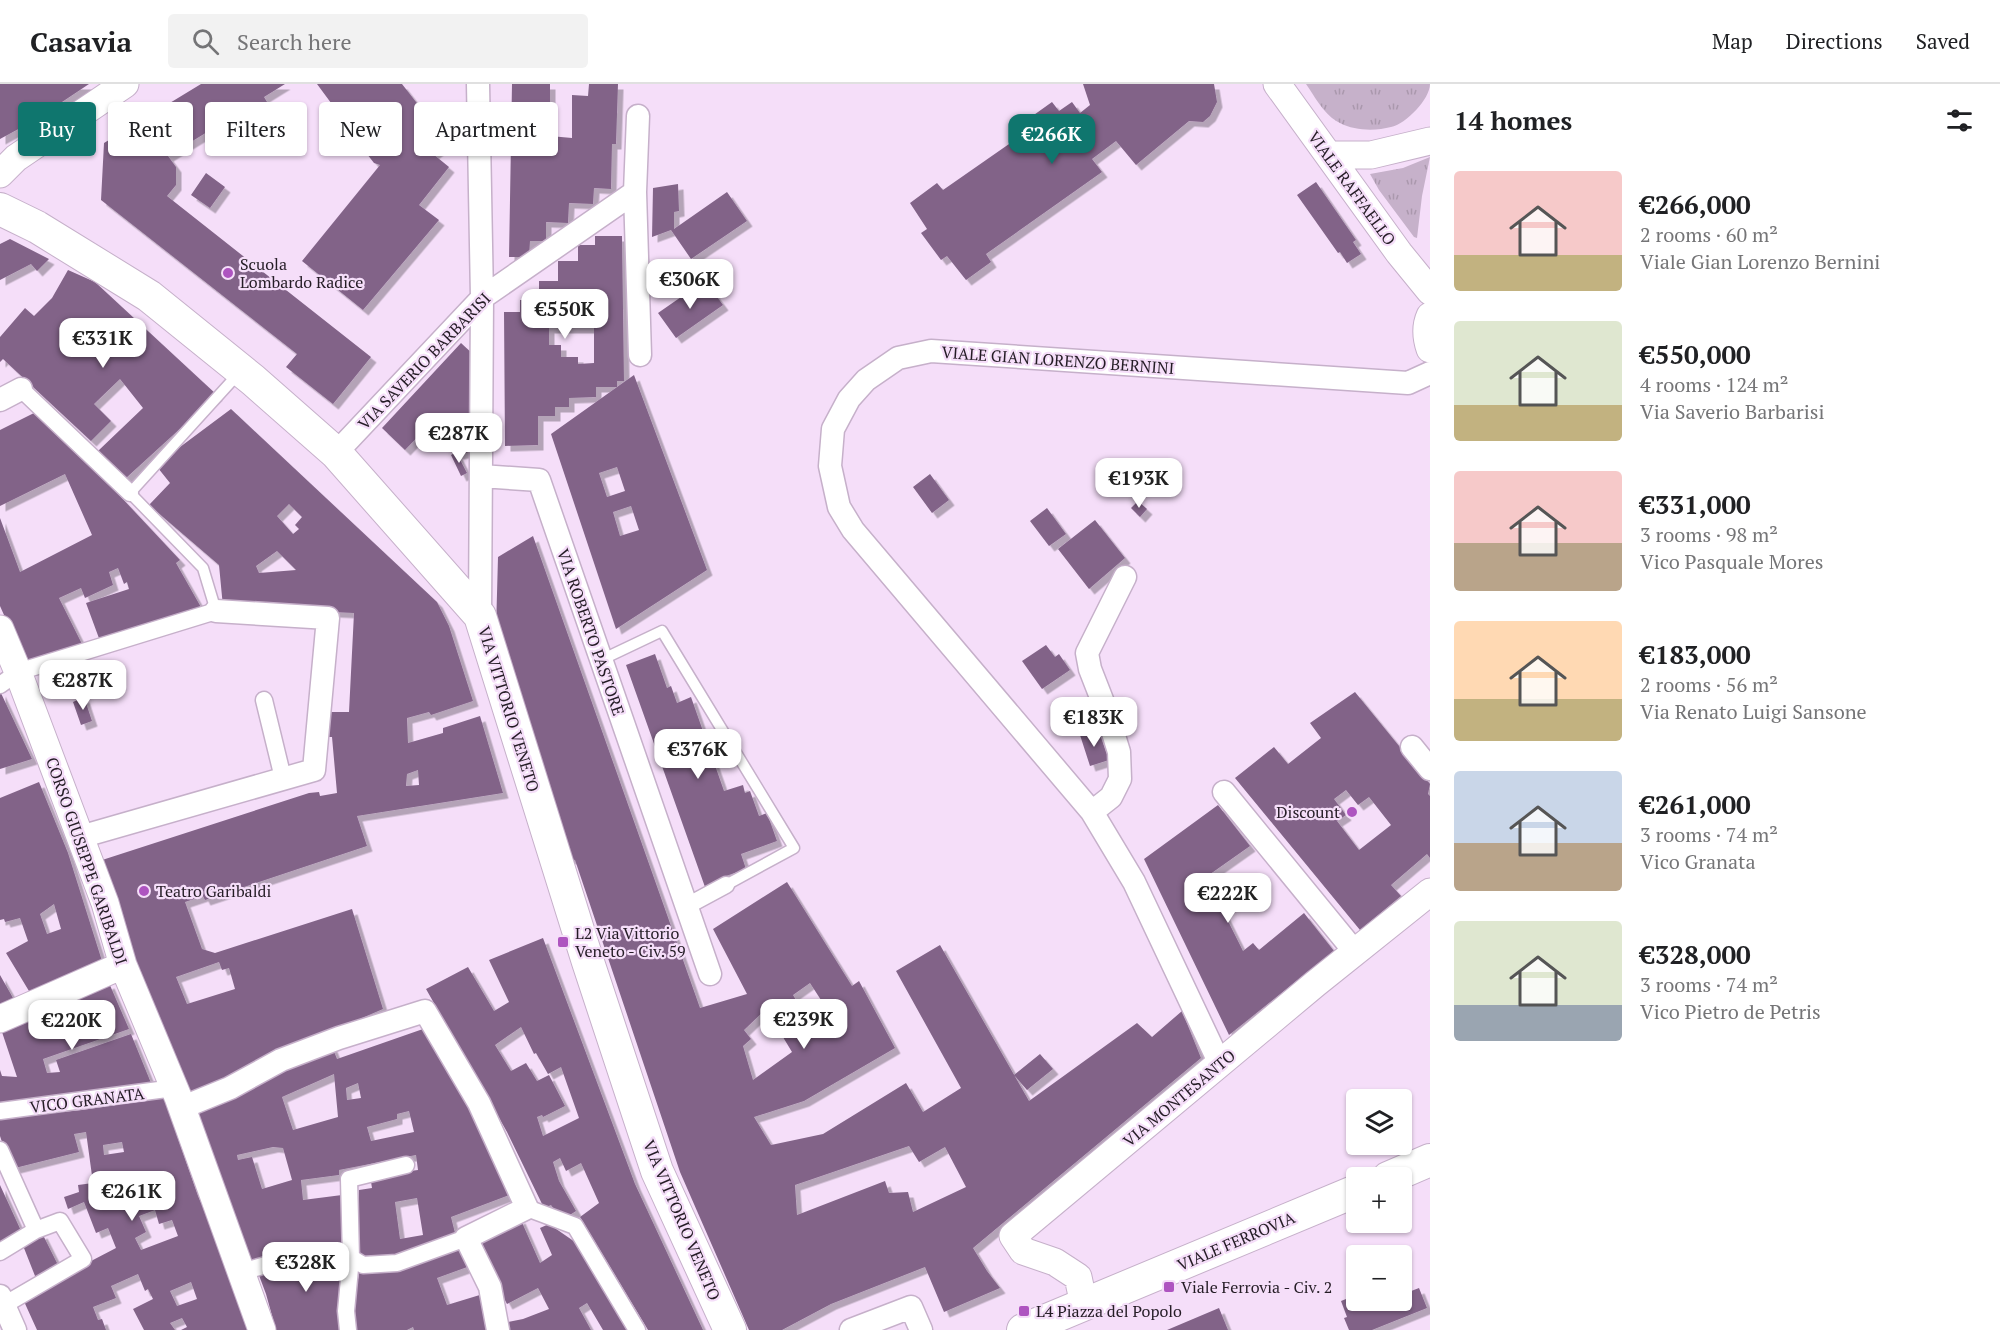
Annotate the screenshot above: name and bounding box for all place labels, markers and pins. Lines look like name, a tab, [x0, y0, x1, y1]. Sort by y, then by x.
pin: €266K	[1010, 114, 1094, 165]
place label: Scuola Lombardo Radice	[240, 253, 363, 293]
pin: €306K	[648, 259, 732, 310]
marker: Scuola Lombardo Radice	[221, 266, 235, 280]
pin: €550K	[523, 289, 607, 340]
pin: €331K	[61, 318, 145, 369]
pin: €287K	[417, 413, 501, 464]
pin: €193K	[1097, 458, 1181, 509]
pin: €287K	[41, 660, 125, 711]
pin: €183K	[1052, 697, 1136, 748]
pin: €376K	[656, 729, 740, 780]
place label: Discount	[1276, 801, 1340, 823]
marker: Discount	[1345, 805, 1359, 819]
pin: €222K	[1186, 873, 1270, 924]
place label: Teatro Garibaldi	[156, 880, 271, 902]
marker: Teatro Garibaldi	[137, 884, 151, 898]
place label: L2 Via Vittorio Veneto - Civ. 59	[575, 922, 686, 962]
marker: L2 Via Vittorio Veneto - Civ. 59	[556, 935, 570, 949]
pin: €239K	[762, 999, 846, 1050]
pin: €220K	[30, 1000, 114, 1051]
pin: €261K	[90, 1171, 174, 1222]
pin: €328K	[264, 1242, 348, 1293]
place label: Viale Ferrovia - Civ. 2	[1181, 1276, 1332, 1298]
marker: Viale Ferrovia - Civ. 2	[1162, 1280, 1176, 1294]
place label: L4 Piazza del Popolo	[1036, 1300, 1182, 1322]
marker: L4 Piazza del Popolo	[1017, 1304, 1031, 1318]

